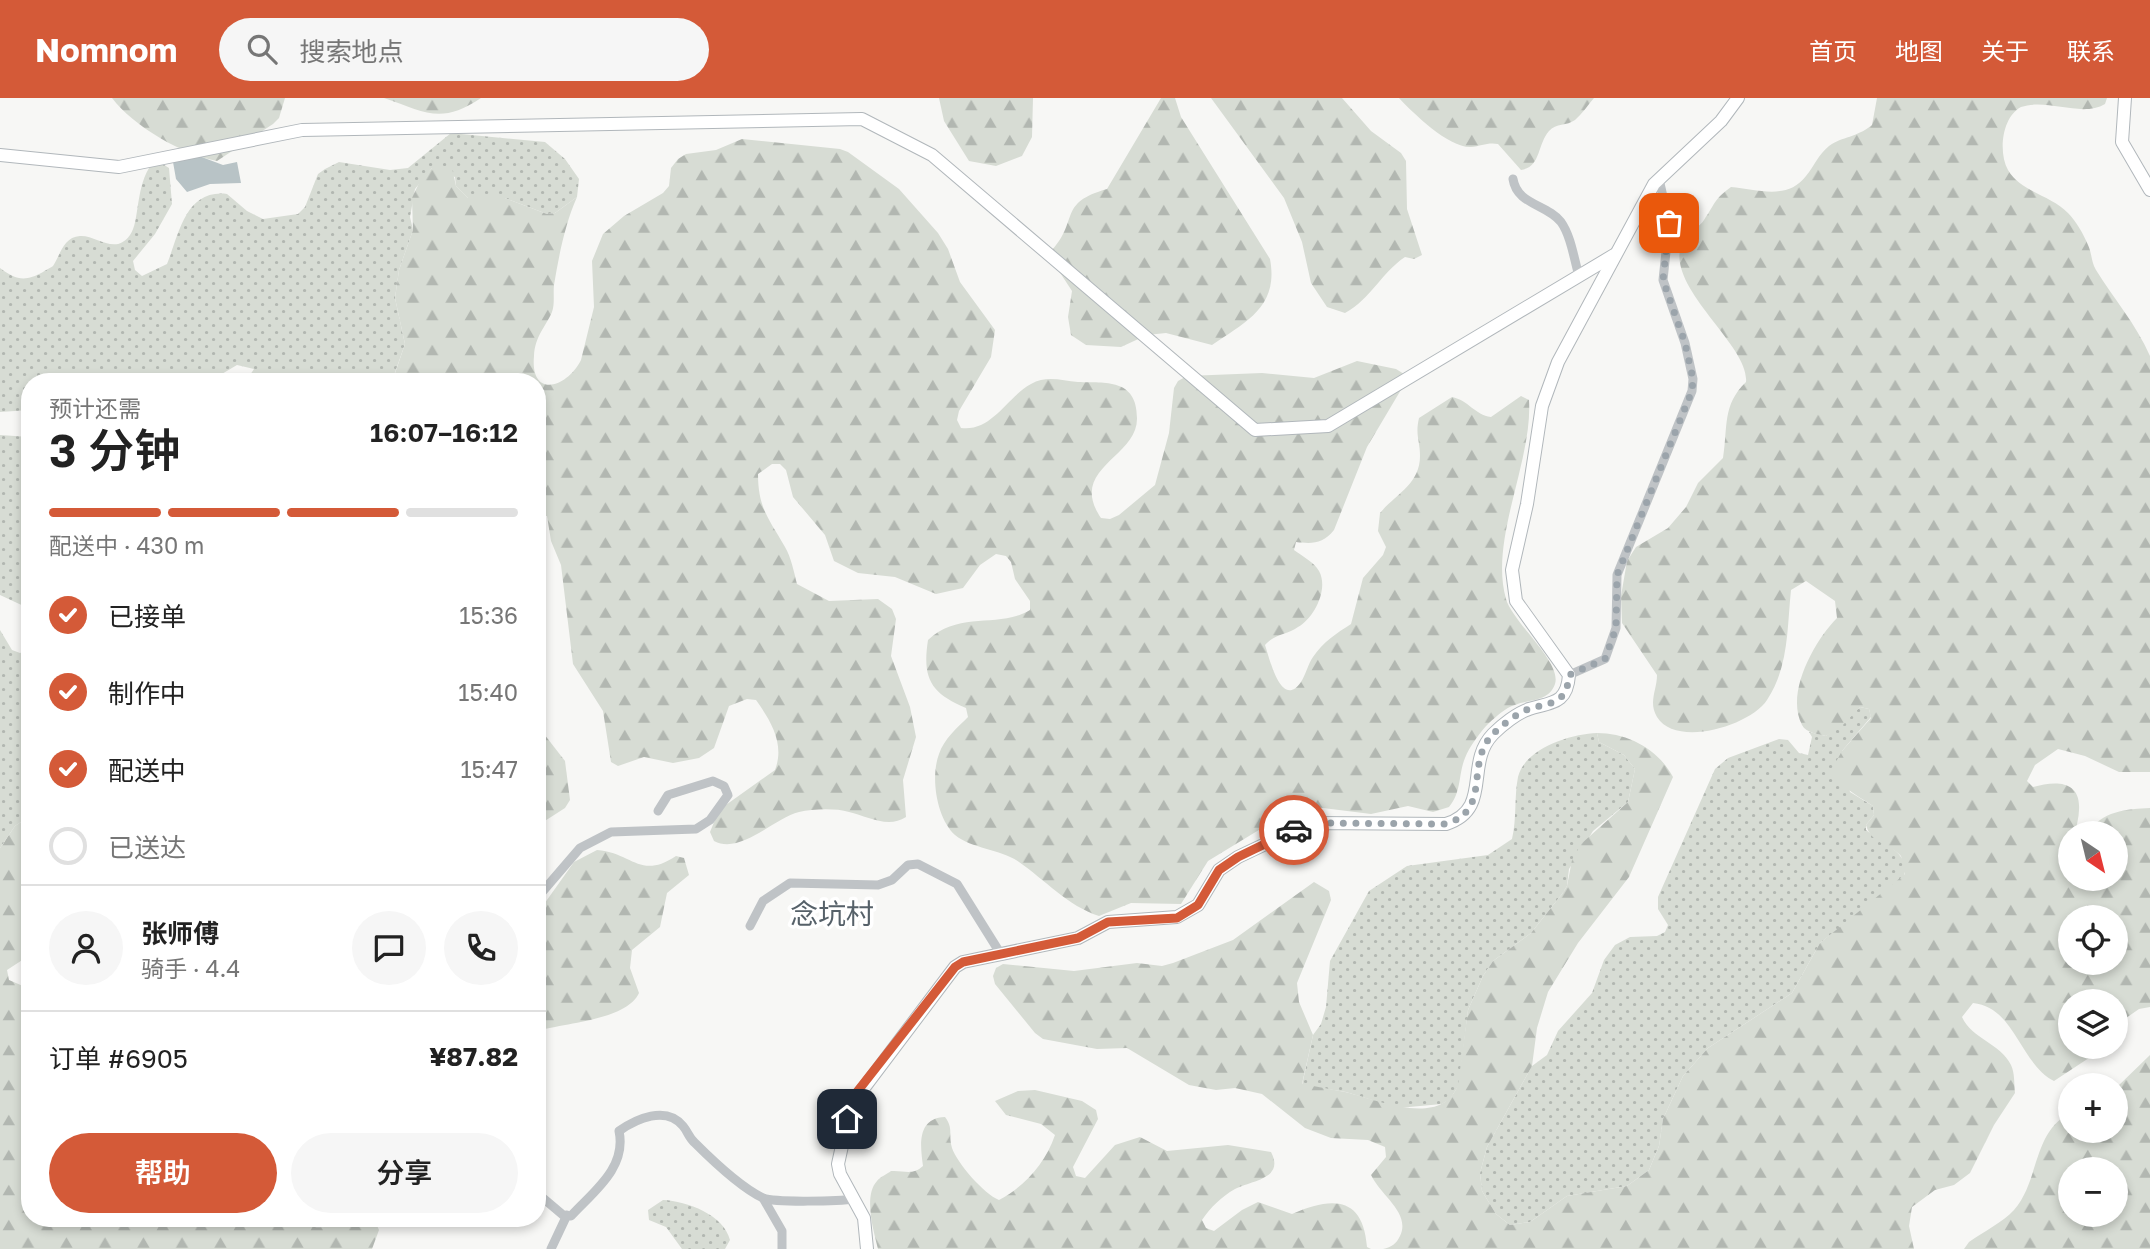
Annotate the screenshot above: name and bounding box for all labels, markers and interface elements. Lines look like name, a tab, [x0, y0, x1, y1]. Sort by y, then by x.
search box	[219, 18, 709, 81]
text: Nomnom	[35, 30, 177, 69]
icon: search	[243, 30, 281, 68]
text: 搜索地点	[299, 36, 403, 67]
text: 首页	[1809, 36, 1857, 65]
text: 地图	[1895, 36, 1943, 65]
text: 关于	[1981, 36, 2029, 65]
text: 联系	[2067, 36, 2115, 65]
pin	[1639, 193, 1699, 253]
icon: bag	[1650, 204, 1688, 242]
text: 预计还需	[49, 394, 141, 422]
text: 16:07–16:12	[370, 417, 518, 448]
text: 3 分钟	[49, 422, 180, 477]
text: 配送中 · 430 m	[49, 531, 204, 559]
icon: check	[49, 596, 87, 634]
text: 已接单	[108, 601, 186, 632]
text: 15:36	[459, 601, 518, 629]
icon: check	[49, 673, 87, 711]
text: 制作中	[108, 678, 186, 709]
text: 15:40	[458, 678, 518, 706]
icon: check	[49, 750, 87, 788]
text: 配送中	[108, 755, 186, 786]
text: 15:47	[460, 755, 518, 783]
courier	[1259, 795, 1329, 865]
icon: car	[1275, 811, 1313, 849]
north arrow	[2058, 821, 2128, 891]
map controls	[2058, 821, 2128, 1227]
text: 已送达	[108, 832, 186, 863]
district label: 念坑村	[790, 897, 874, 930]
button: locate	[2058, 905, 2128, 975]
button: person	[49, 911, 123, 985]
button: chat	[352, 911, 426, 985]
button: phone	[444, 911, 518, 985]
text: 张师傅	[141, 918, 219, 949]
text: 骑手 · 4.4	[141, 954, 240, 982]
button: layers	[2058, 989, 2128, 1059]
text: ¥87.82	[429, 1041, 518, 1072]
text: 订单 #6905	[49, 1043, 188, 1074]
button: +	[2058, 1073, 2128, 1143]
pin	[817, 1089, 877, 1149]
icon: home	[828, 1100, 866, 1138]
button: 帮助	[49, 1133, 277, 1213]
button: 分享	[291, 1133, 518, 1213]
button: −	[2058, 1157, 2128, 1227]

